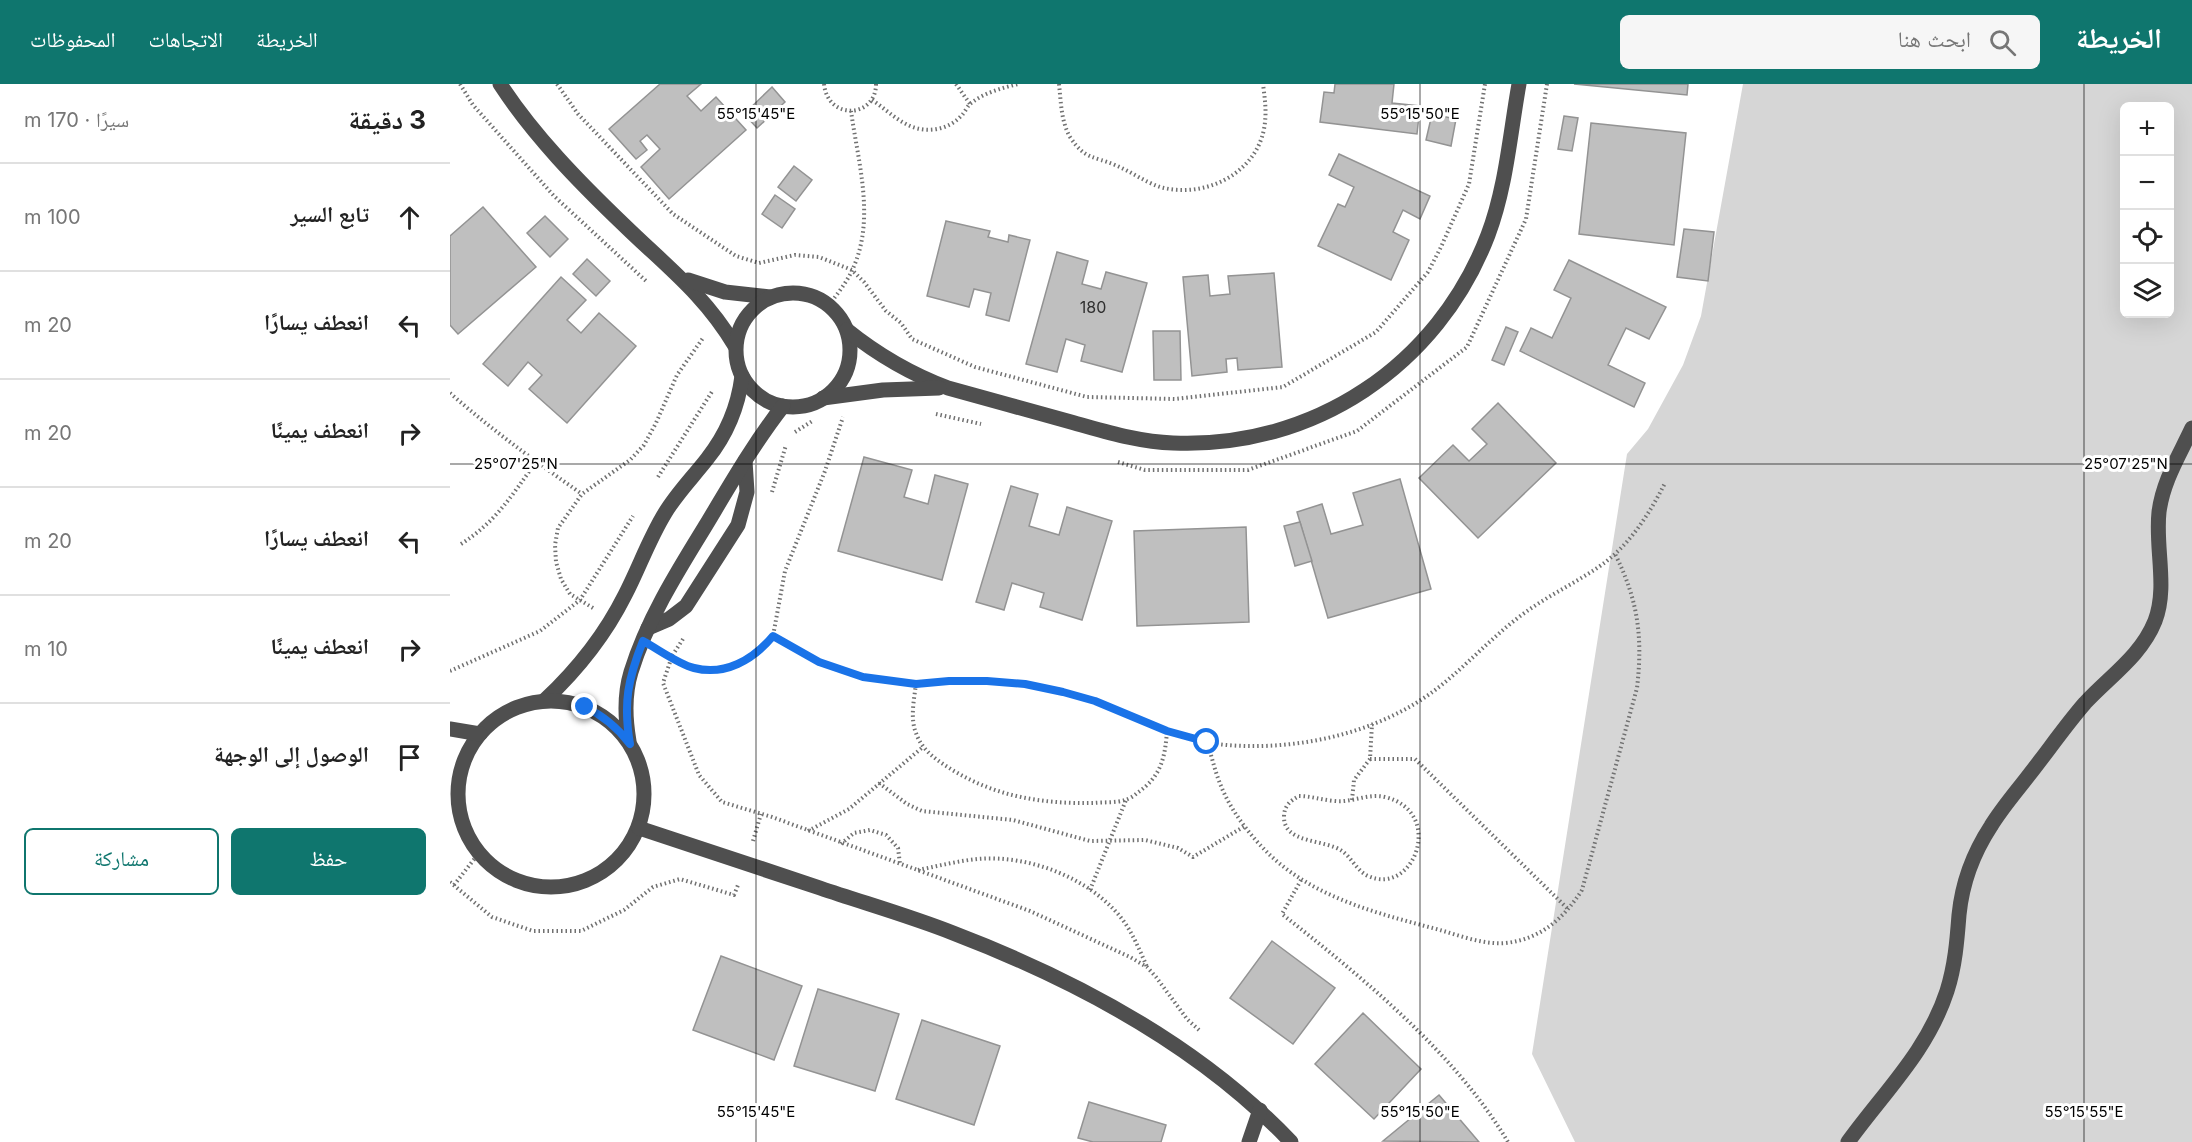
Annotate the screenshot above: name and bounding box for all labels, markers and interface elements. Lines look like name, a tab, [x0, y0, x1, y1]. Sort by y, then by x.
search box	[1620, 15, 2040, 69]
text: الخريطة	[2076, 21, 2162, 55]
text: ابحث هنا	[1898, 26, 1971, 52]
icon: search	[1986, 26, 2019, 59]
text: المحفوظات	[30, 27, 115, 52]
text: الاتجاهات	[148, 27, 223, 52]
text: الخريطة	[256, 27, 318, 52]
map controls	[2120, 102, 2174, 318]
button: +	[2120, 102, 2174, 156]
text: 3 دقيقة	[348, 104, 426, 135]
text: 55°15'45"E	[717, 104, 795, 123]
text: 55°15'50"E	[1380, 104, 1460, 123]
text: سيرًا · 170 m	[24, 108, 129, 132]
button: −	[2120, 156, 2174, 210]
text: تابع السير	[290, 201, 369, 227]
icon: ahead	[393, 201, 426, 234]
text: 100 m	[24, 205, 81, 229]
button: locate	[2120, 210, 2174, 264]
button: layers	[2120, 264, 2174, 318]
house number: 180	[1080, 297, 1106, 317]
text: انعطف يسارًا	[264, 309, 369, 335]
icon: left	[393, 309, 426, 342]
text: 20 m	[24, 313, 72, 337]
text: انعطف يمينًا	[270, 417, 369, 443]
icon: right	[393, 417, 426, 450]
text: 20 m	[24, 421, 72, 445]
text: 25°07'25"N	[474, 454, 558, 473]
text: 25°07'25"N	[2084, 454, 2168, 473]
text: انعطف يسارًا	[264, 525, 369, 551]
icon: left	[393, 525, 426, 558]
text: 20 m	[24, 529, 72, 553]
text: انعطف يمينًا	[270, 633, 369, 659]
icon: right	[393, 633, 426, 666]
text: 10 m	[24, 637, 68, 661]
route end	[571, 693, 597, 719]
route start	[1193, 728, 1219, 754]
text: الوصول إلى الوجهة	[214, 741, 369, 767]
icon: arrive	[393, 741, 426, 774]
button: مشاركة	[24, 828, 219, 895]
button: حفظ	[231, 828, 426, 895]
text: 55°15'45"E	[717, 1102, 795, 1121]
text: 55°15'50"E	[1380, 1102, 1460, 1121]
text: 55°15'55"E	[2044, 1102, 2124, 1121]

